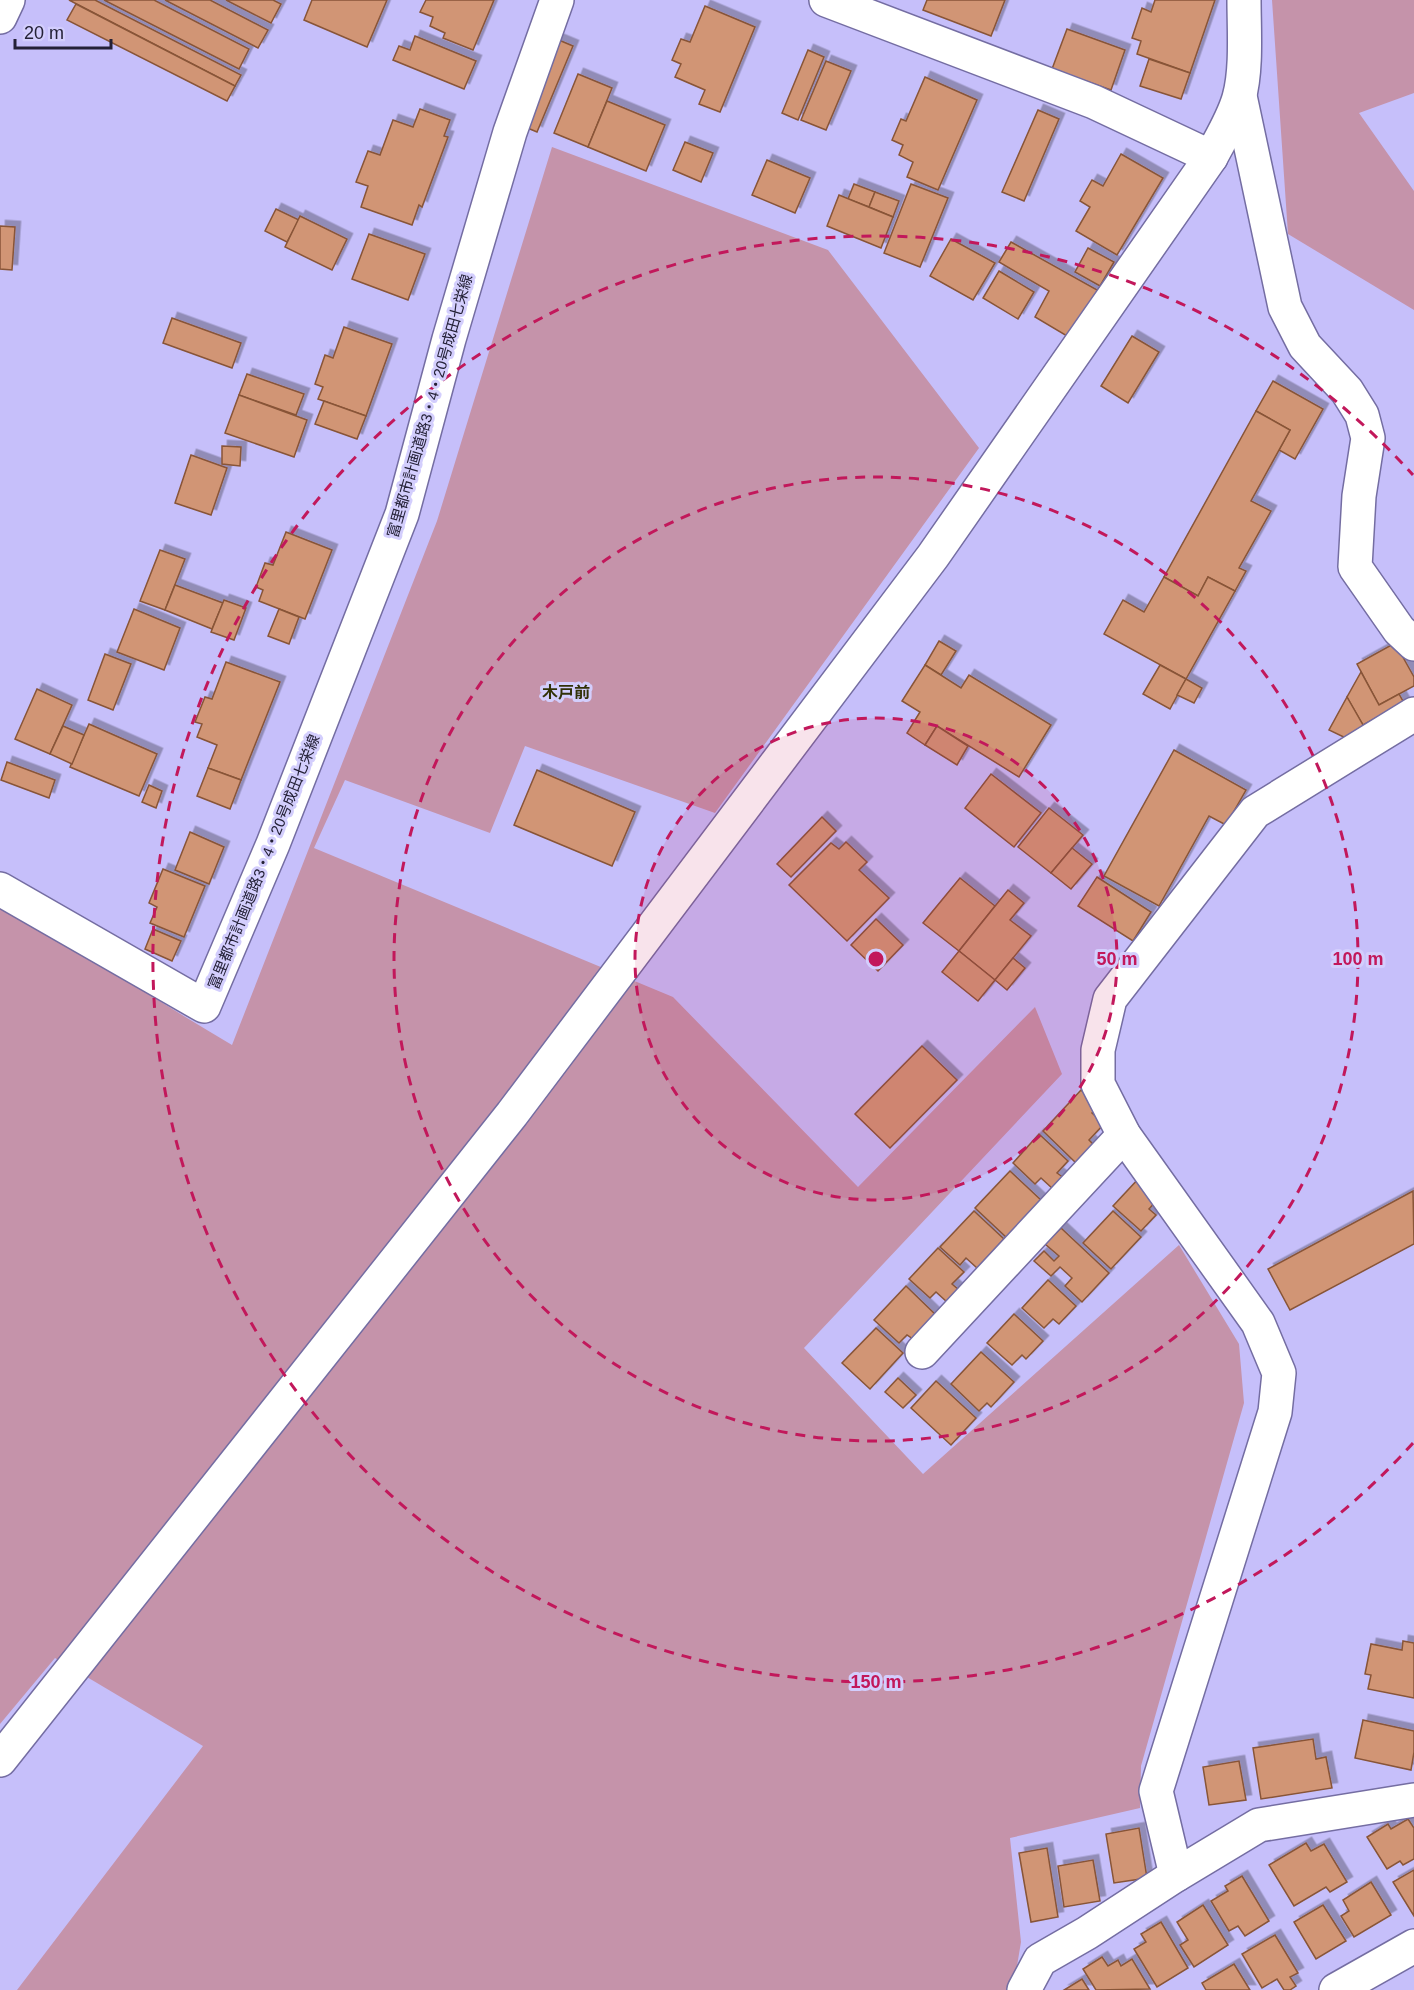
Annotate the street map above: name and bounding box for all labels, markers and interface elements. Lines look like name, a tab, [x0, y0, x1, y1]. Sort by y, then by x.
scale bar	[15, 12, 111, 50]
text: 20 m	[24, 23, 64, 43]
street label: 富里都市計画道路3・4・20号成田七栄線	[384, 272, 475, 540]
district label: 木戸前	[542, 684, 590, 701]
street label: 富里都市計画道路3・4・20号成田七栄線	[204, 732, 323, 992]
centre of rings	[866, 949, 886, 969]
text: 50 m	[1096, 949, 1138, 969]
text: 100 m	[1332, 949, 1384, 969]
text: 150 m	[850, 1672, 902, 1692]

